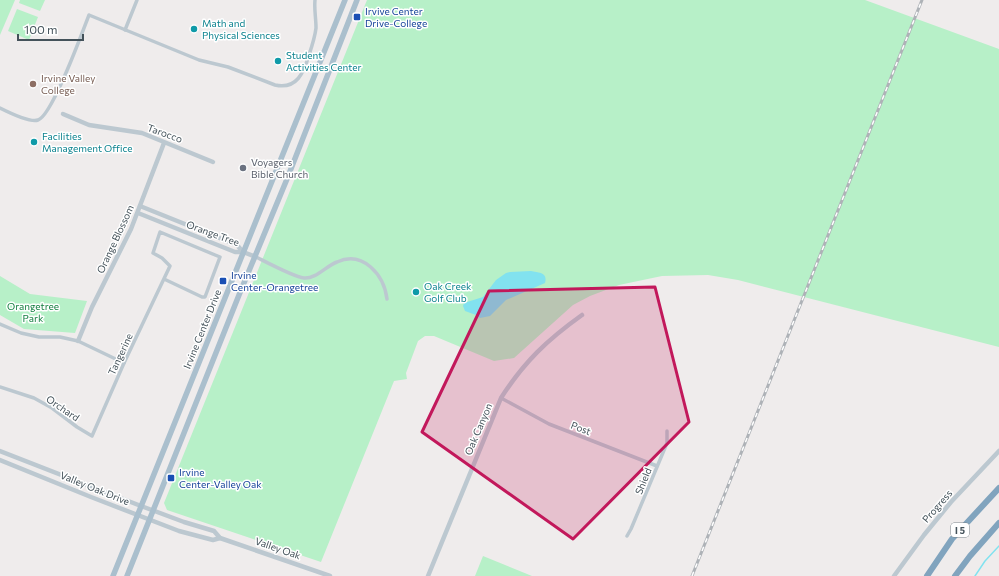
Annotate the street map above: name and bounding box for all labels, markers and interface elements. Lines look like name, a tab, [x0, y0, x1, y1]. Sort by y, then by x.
place label: Irvive Center Drive-College	[365, 5, 427, 29]
marker: Irvive Center Drive-College	[352, 12, 362, 22]
scale bar	[18, 16, 83, 42]
place label: Math and Physical Sciences	[202, 17, 280, 41]
text: 100 m	[24, 22, 58, 36]
marker: Math and Physical Sciences	[189, 24, 199, 34]
place label: Student Activities Center	[286, 49, 362, 73]
marker: Student Activities Center	[273, 56, 283, 66]
place label: Irvine Valley College	[41, 72, 95, 96]
marker: Irvine Valley College	[28, 79, 38, 89]
street label: Tarocco	[146, 121, 184, 145]
place label: Facilities Management Office	[42, 130, 133, 154]
marker: Facilities Management Office	[29, 137, 39, 147]
place label: Voyagers Bible Church	[251, 156, 308, 180]
marker: Voyagers Bible Church	[238, 163, 248, 173]
street label: Orange Blossom	[94, 203, 136, 275]
street label: Orange Tree	[185, 218, 241, 248]
place label: Irvine Center-Orangetree	[231, 269, 318, 293]
marker: Irvine Center-Orangetree	[218, 276, 228, 286]
place label: Oak Creek Golf Club	[424, 280, 472, 304]
marker: Oak Creek Golf Club	[411, 287, 421, 297]
street label: Irvine Center Drive	[181, 288, 223, 370]
park label: Orangetree Park	[7, 300, 59, 324]
street label: Tangerine	[105, 331, 135, 377]
street label: Orchard	[44, 393, 82, 424]
street label: Oak Canyon	[462, 401, 494, 457]
street label: Post	[569, 419, 593, 437]
place label: Irvine Center-Valley Oak	[179, 466, 262, 490]
street label: Shield	[632, 466, 654, 496]
street label: Valley Oak Drive	[59, 469, 131, 507]
marker: Irvine Center-Valley Oak	[166, 473, 176, 483]
street label: Progress	[919, 487, 955, 525]
road number: I 5	[951, 523, 969, 537]
street label: Valley Oak	[253, 535, 303, 562]

